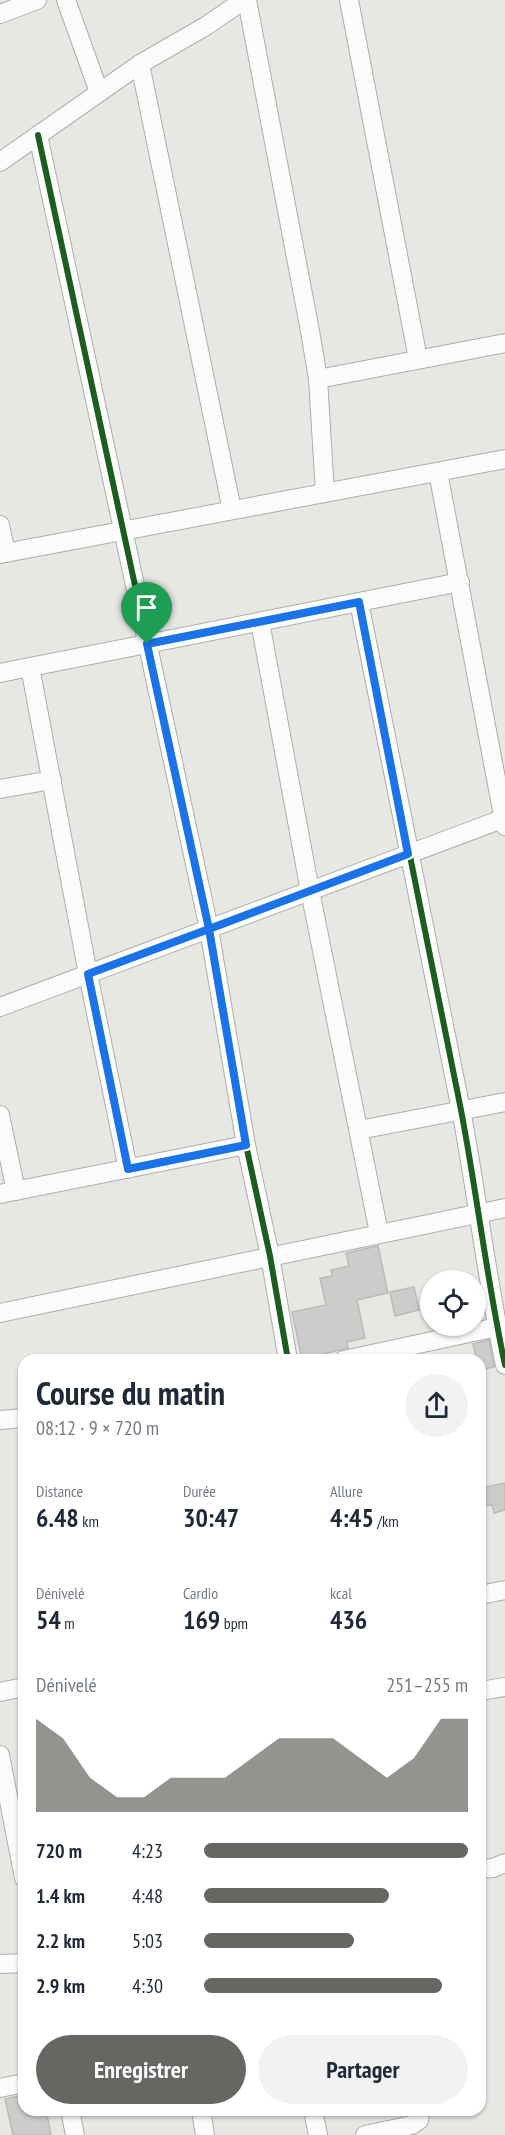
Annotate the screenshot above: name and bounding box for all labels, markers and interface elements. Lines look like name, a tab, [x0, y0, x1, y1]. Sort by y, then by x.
pin	[121, 582, 172, 644]
icon: arrive	[130, 591, 163, 624]
map controls	[420, 1270, 486, 1336]
button: locate	[420, 1270, 486, 1336]
text: Course du matin	[36, 1371, 225, 1414]
button: share	[405, 1374, 468, 1437]
text: 08:12 · 9 × 720 m	[36, 1415, 159, 1441]
text: Distance	[36, 1481, 83, 1501]
text: Durée	[183, 1481, 216, 1501]
text: Allure	[330, 1481, 363, 1501]
text: 6.48	[36, 1501, 79, 1534]
text: 30:47	[183, 1501, 239, 1534]
text: 4:45	[330, 1501, 374, 1534]
text: km	[79, 1511, 99, 1531]
text: /km	[374, 1511, 399, 1531]
text: Dénivelé	[36, 1583, 85, 1603]
text: Cardio	[183, 1583, 218, 1603]
text: kcal	[330, 1583, 352, 1603]
text: 54	[36, 1603, 61, 1636]
text: 169	[183, 1603, 220, 1636]
text: 436	[330, 1603, 367, 1636]
text: m	[61, 1613, 75, 1633]
text: bpm	[220, 1613, 248, 1633]
text: Dénivelé	[36, 1672, 97, 1698]
text: 251–255 m	[386, 1672, 468, 1698]
text: 720 m	[36, 1838, 82, 1864]
text: 4:23	[132, 1838, 163, 1864]
text: 1.4 km	[36, 1883, 85, 1909]
text: 4:48	[132, 1883, 163, 1909]
text: 2.2 km	[36, 1928, 85, 1954]
text: 5:03	[132, 1928, 163, 1954]
text: 2.9 km	[36, 1973, 85, 1999]
text: 4:30	[132, 1973, 163, 1999]
button: Enregistrer	[36, 2035, 246, 2104]
button: Partager	[258, 2035, 468, 2104]

